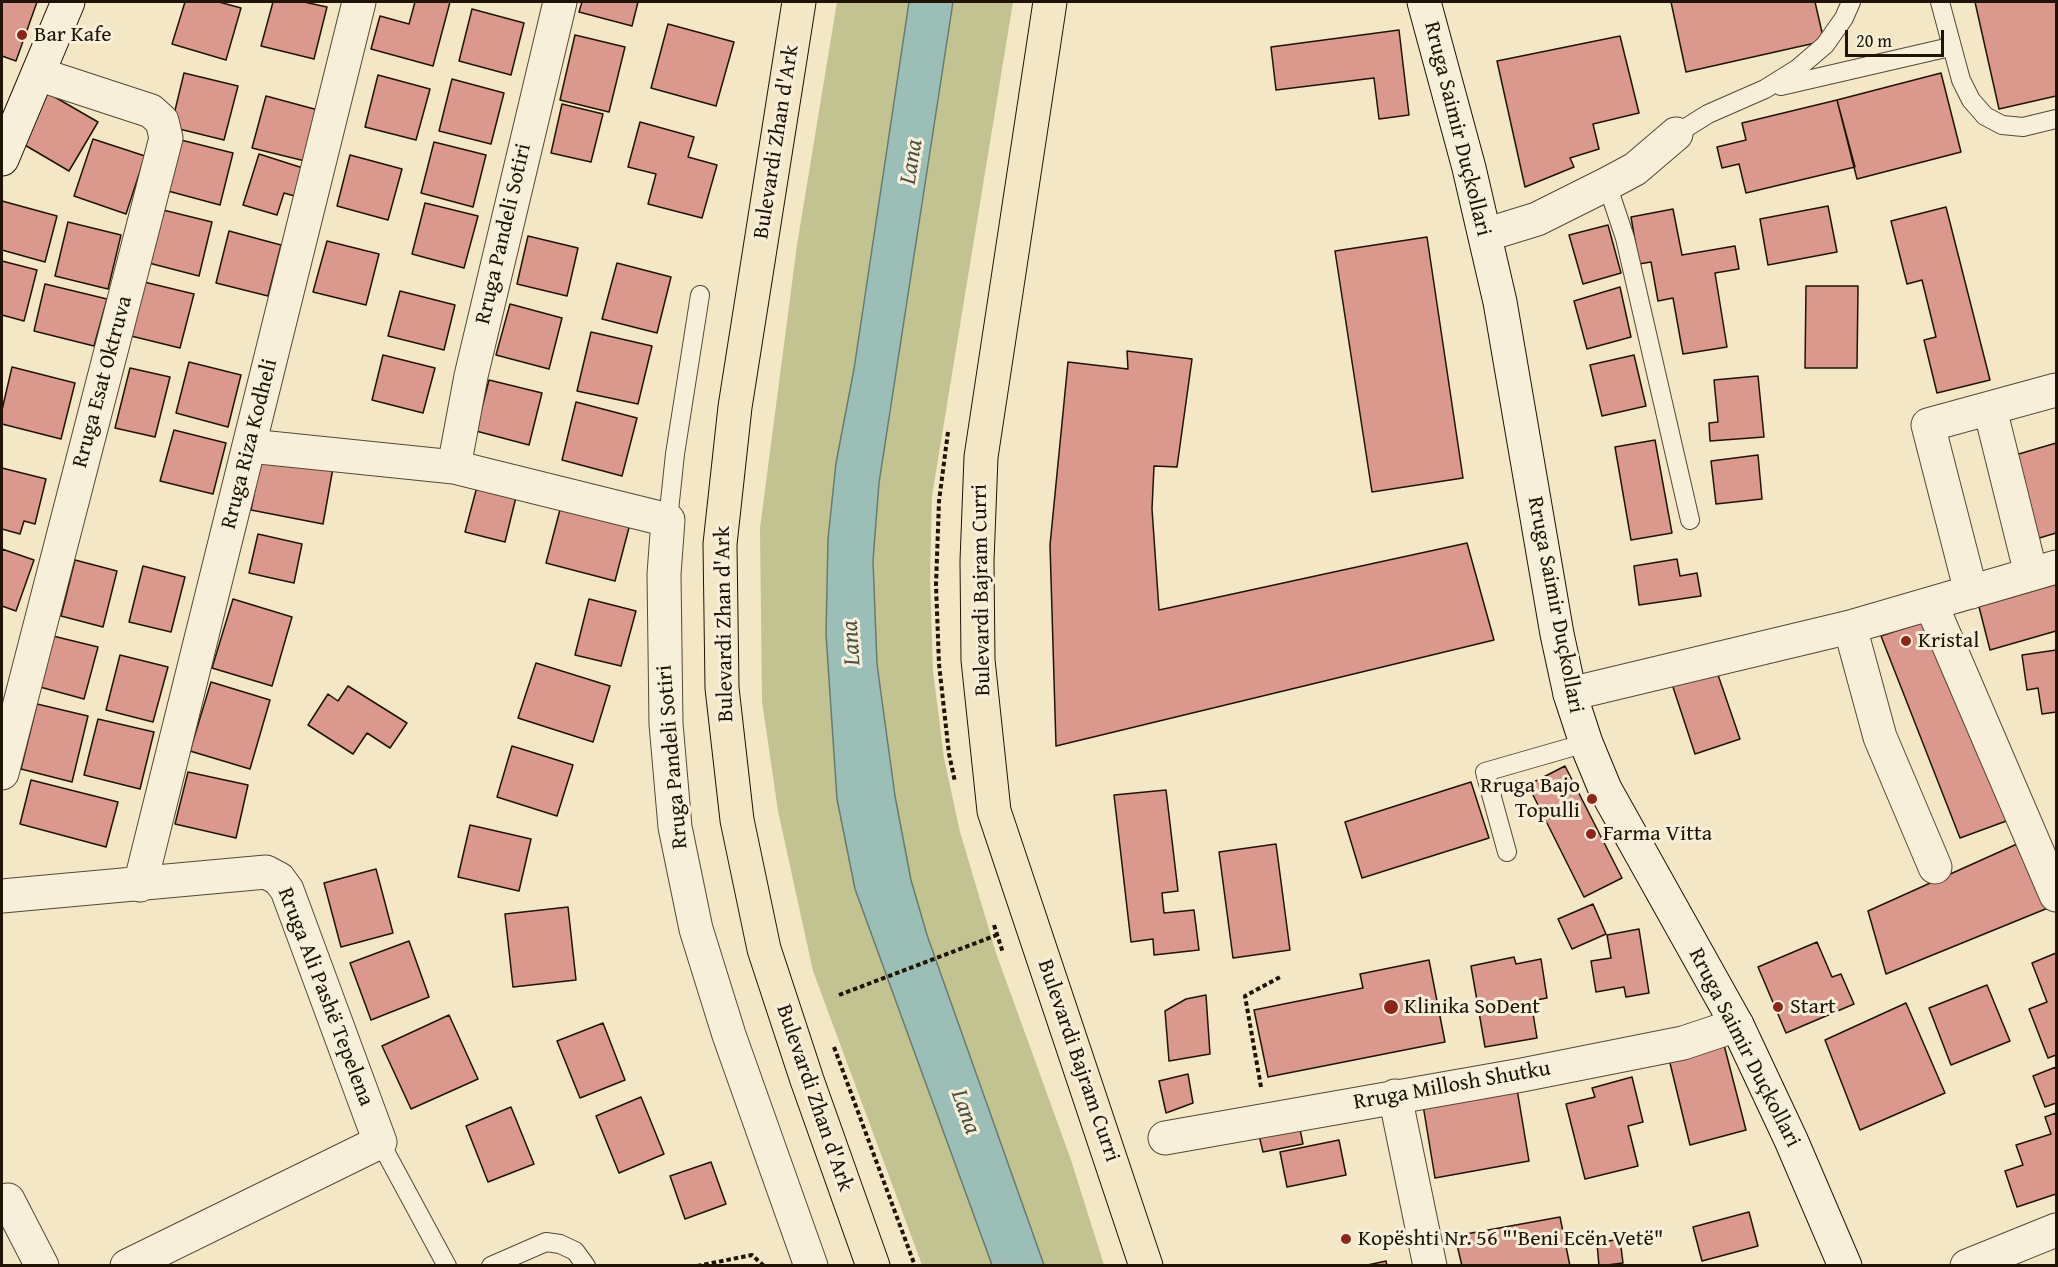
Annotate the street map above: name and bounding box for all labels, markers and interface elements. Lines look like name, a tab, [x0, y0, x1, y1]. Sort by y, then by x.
scale bar	[1848, 18, 1947, 56]
street label: Rruga Saimir Duçkollari	[1418, 19, 1496, 239]
place label: Bar Kafe	[34, 22, 112, 48]
text: 20 m	[1856, 27, 1892, 54]
marker: Bar Kafe	[15, 28, 29, 42]
street label: Bulevardi Zhan d'Ark	[749, 43, 805, 241]
water label: Lana	[894, 137, 930, 187]
street label: Rruga Pandeli Sotiri	[470, 141, 538, 327]
street label: Rruga Esat Oktruva	[67, 293, 139, 471]
street label: Rruga Riza Kodheli	[216, 356, 284, 532]
street label: Bulevardi Bajram Curri	[967, 484, 997, 696]
street label: Rruga Saimir Duçkollari	[1521, 494, 1589, 716]
street label: Bulevardi Zhan d'Ark	[710, 526, 740, 722]
water label: Lana	[836, 619, 868, 667]
place label: Kristal	[1918, 628, 1979, 654]
marker: Kristal	[1899, 634, 1913, 648]
street label: Rruga Pandeli Sotiri	[652, 664, 694, 850]
place label: Rruga Bajo Topulli	[1480, 773, 1580, 824]
marker: Rruga Bajo Topulli	[1585, 792, 1599, 806]
place label: Farma Vitta	[1603, 821, 1712, 847]
marker: Farma Vitta	[1584, 827, 1598, 841]
street label: Rruga Ali Pashë Tepelena	[271, 884, 379, 1110]
street label: Rruga Saimir Duçkollari	[1682, 944, 1806, 1152]
street label: Bulevardi Bajram Curri	[1031, 956, 1125, 1166]
place label: Klinika SoDent	[1404, 994, 1540, 1020]
place label: Start	[1790, 994, 1836, 1020]
marker: Klinika SoDent	[1382, 998, 1400, 1016]
marker: Start	[1771, 1000, 1785, 1014]
street label: Bulevardi Zhan d'Ark	[770, 1001, 858, 1195]
street label: Rruga Millosh Shutku	[1352, 1056, 1552, 1116]
water label: Lana	[944, 1086, 986, 1138]
place label: Kopështi Nr. 56 "'Beni Ecën Vetë"	[1358, 1226, 1663, 1252]
marker: Kopështi Nr. 56 "'Beni Ecën Vetë"	[1339, 1232, 1353, 1246]

